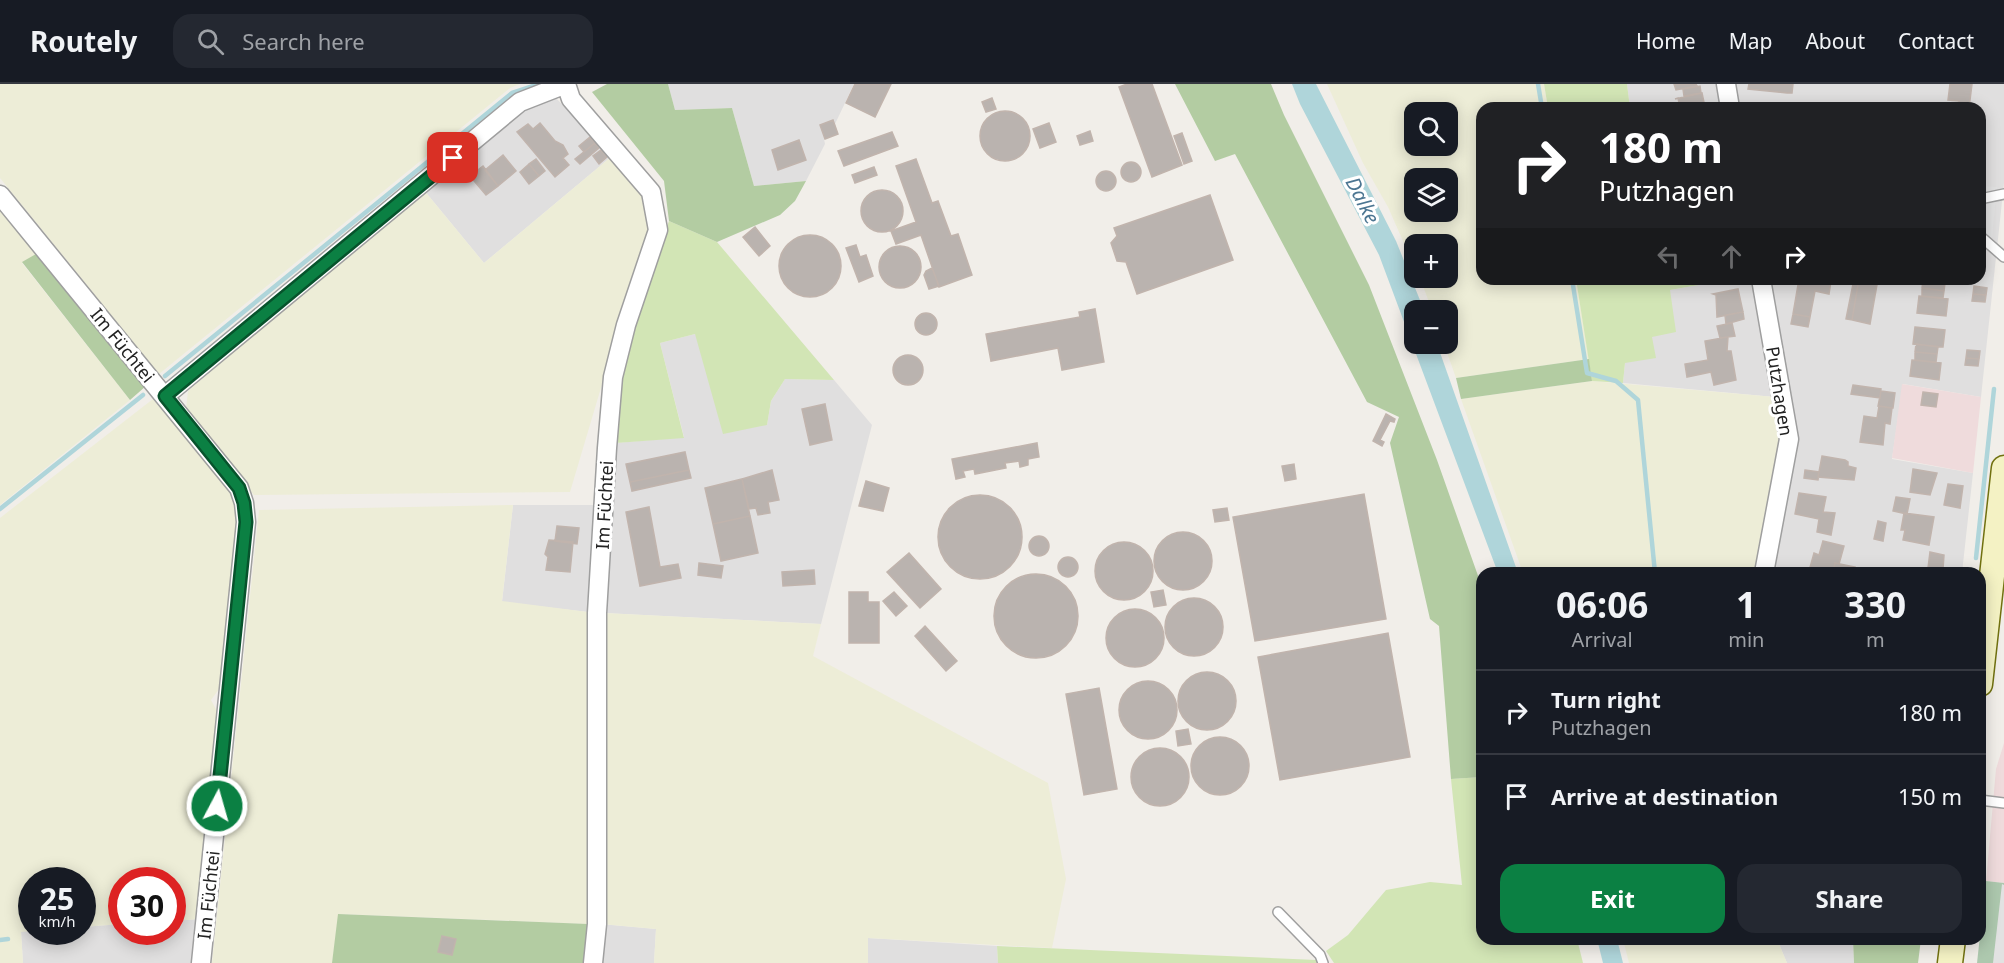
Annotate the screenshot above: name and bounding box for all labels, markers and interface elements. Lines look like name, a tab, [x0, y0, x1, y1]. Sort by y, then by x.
search box	[173, 14, 593, 68]
text: Routely	[30, 22, 137, 60]
icon: search	[194, 25, 227, 58]
text: Search here	[242, 26, 365, 56]
text: Home	[1636, 27, 1696, 55]
text: Map	[1729, 27, 1772, 55]
text: About	[1805, 27, 1865, 55]
text: Contact	[1898, 27, 1974, 55]
map controls	[1404, 102, 1458, 354]
button: search	[1404, 102, 1458, 156]
text: 180 m	[1599, 118, 1723, 175]
icon: right	[1500, 126, 1578, 204]
pin	[427, 132, 478, 183]
icon: arrive	[436, 141, 469, 174]
button: layers	[1404, 168, 1458, 222]
water label: Dalke	[1340, 172, 1386, 228]
text: Putzhagen	[1599, 172, 1735, 209]
button: +	[1404, 234, 1458, 288]
icon: left	[1652, 240, 1685, 273]
icon: ahead	[1715, 240, 1748, 273]
icon: right	[1778, 240, 1811, 273]
button: −	[1404, 300, 1458, 354]
street label: Im Füchtei	[86, 303, 160, 387]
street label: Putzhagen	[1761, 344, 1799, 438]
street label: Im Füchtei	[590, 460, 618, 550]
text: 06:06	[1556, 580, 1648, 629]
text: 1	[1736, 580, 1757, 629]
text: 330	[1844, 580, 1906, 629]
text: Arrival	[1572, 626, 1633, 653]
text: min	[1728, 626, 1764, 653]
text: m	[1866, 626, 1885, 653]
text: Turn right	[1551, 684, 1661, 714]
icon: right	[1500, 696, 1533, 729]
text: 180 m	[1898, 697, 1962, 727]
text: Putzhagen	[1551, 714, 1652, 741]
position arrow	[185, 774, 249, 838]
icon: arrive	[1500, 780, 1533, 813]
text: Arrive at destination	[1551, 781, 1778, 811]
text: 150 m	[1898, 781, 1962, 811]
street label: Im Füchtei	[191, 849, 225, 941]
button: Exit	[1500, 864, 1725, 933]
button: Share	[1737, 864, 1962, 933]
speed limit sign: 30	[108, 867, 186, 945]
text: 25	[40, 878, 74, 919]
text: km/h	[39, 911, 75, 931]

